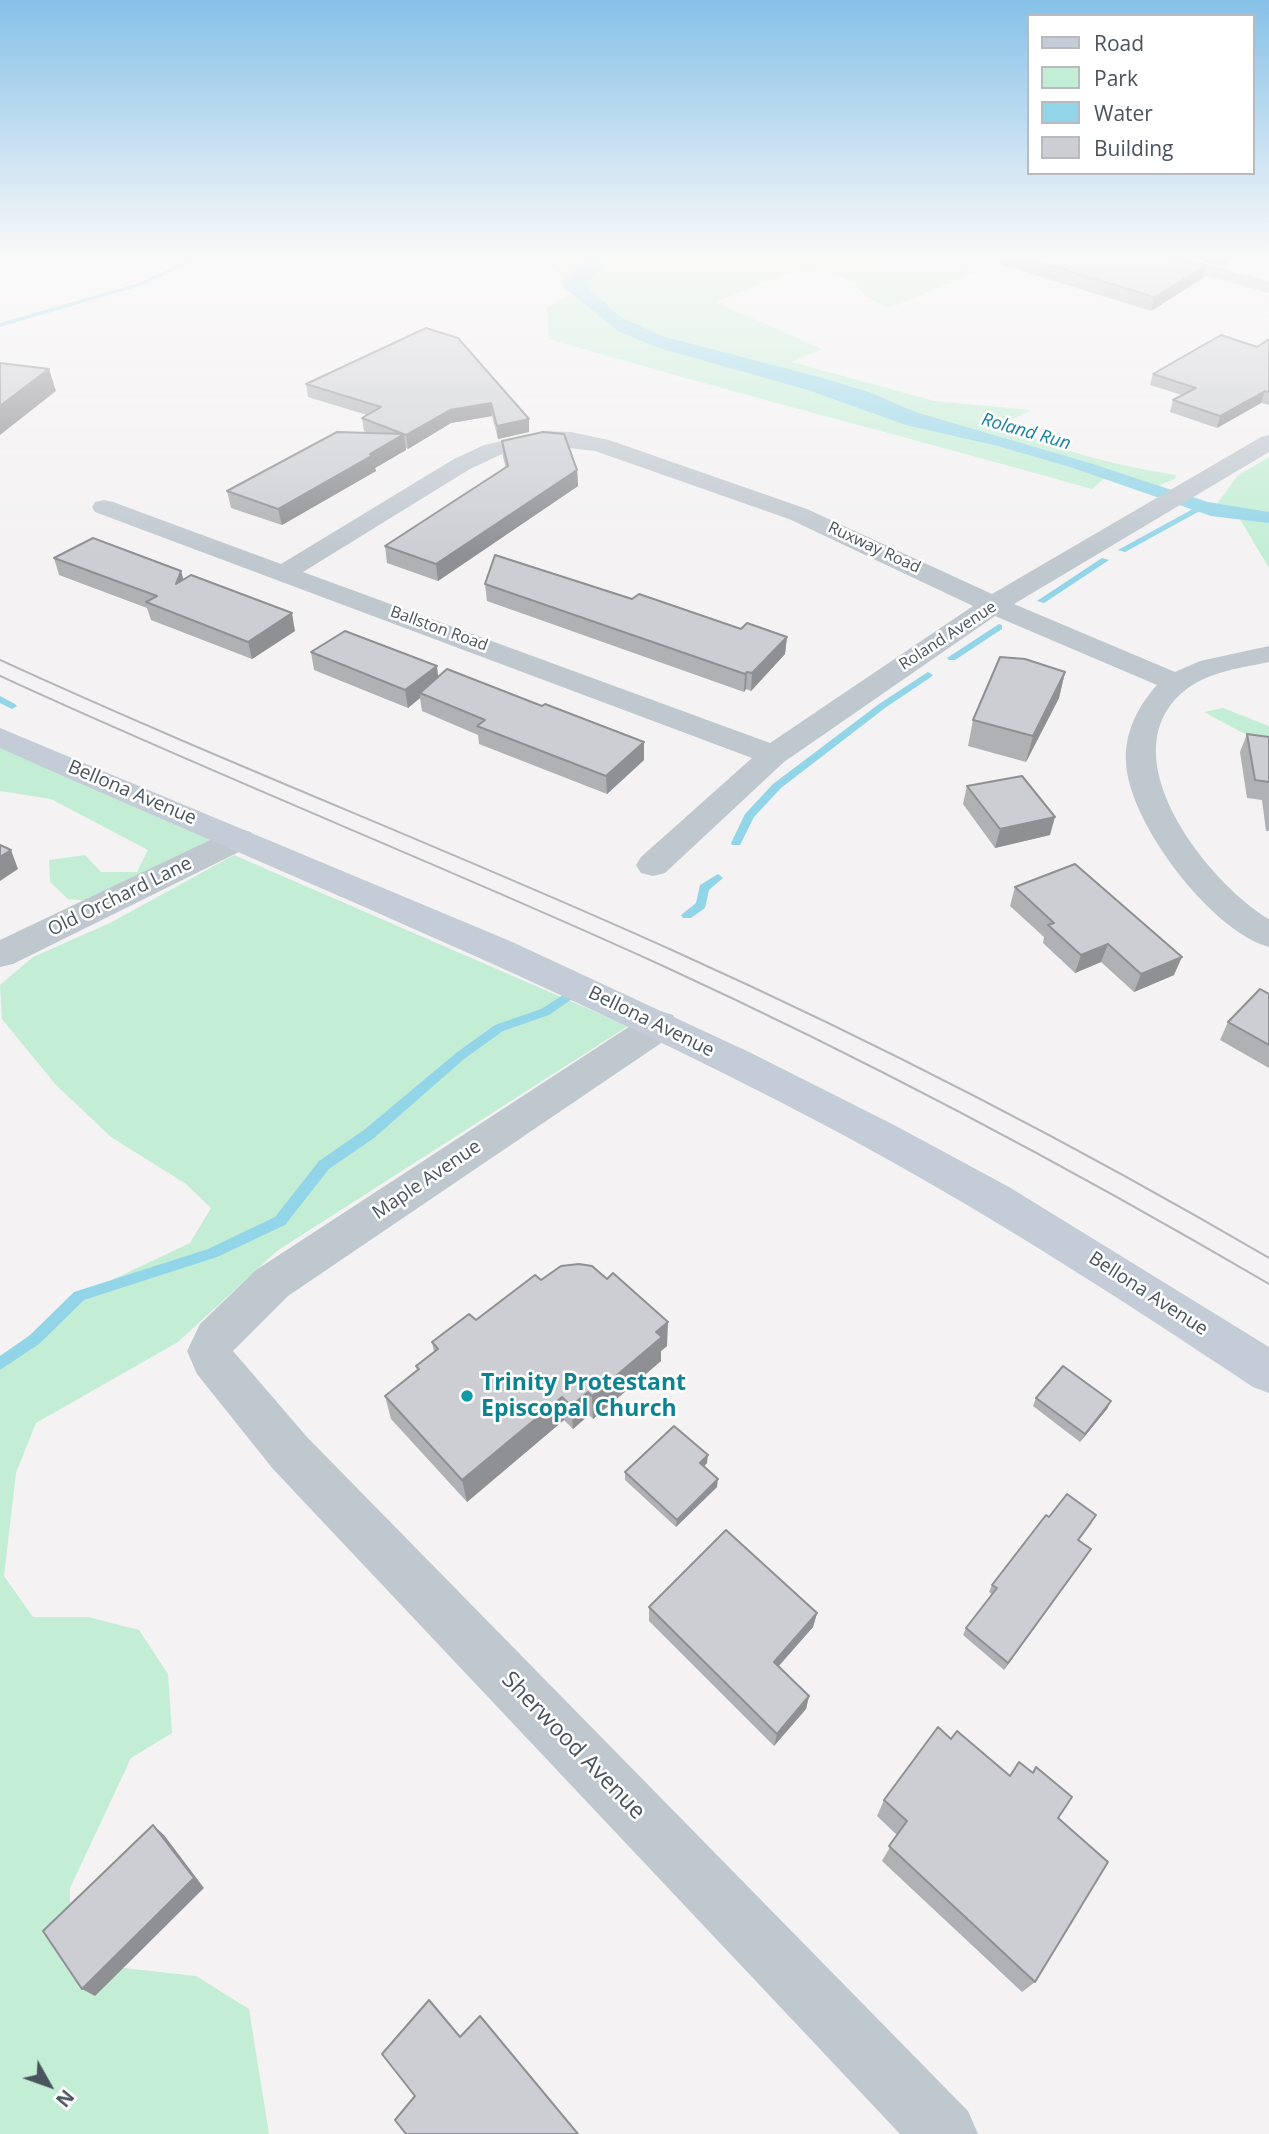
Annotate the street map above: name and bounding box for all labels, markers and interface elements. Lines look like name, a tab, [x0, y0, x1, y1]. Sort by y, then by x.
legend	[1028, 14, 1255, 175]
text: Road	[1094, 29, 1144, 57]
text: Park	[1094, 64, 1138, 92]
text: Water	[1094, 99, 1153, 127]
text: Building	[1094, 134, 1173, 162]
water label: Roland Run	[979, 409, 1073, 455]
street label: Ruxway Road	[825, 518, 923, 578]
street label: Roland Avenue	[896, 597, 1000, 675]
street label: Ballston Road	[388, 602, 490, 656]
street label: Bellona Avenue	[64, 756, 200, 830]
street label: Old Orchard Lane	[44, 852, 196, 942]
street label: Bellona Avenue	[584, 982, 718, 1062]
street label: Maple Avenue	[368, 1135, 486, 1225]
street label: Bellona Avenue	[1084, 1247, 1212, 1341]
place label: Trinity Protestant Episcopal Church	[481, 1369, 686, 1423]
marker: Trinity Protestant Episcopal Church	[459, 1388, 475, 1404]
street label: Sherwood Avenue	[495, 1666, 651, 1826]
north arrow	[14, 2050, 84, 2120]
text: N	[50, 2084, 80, 2113]

